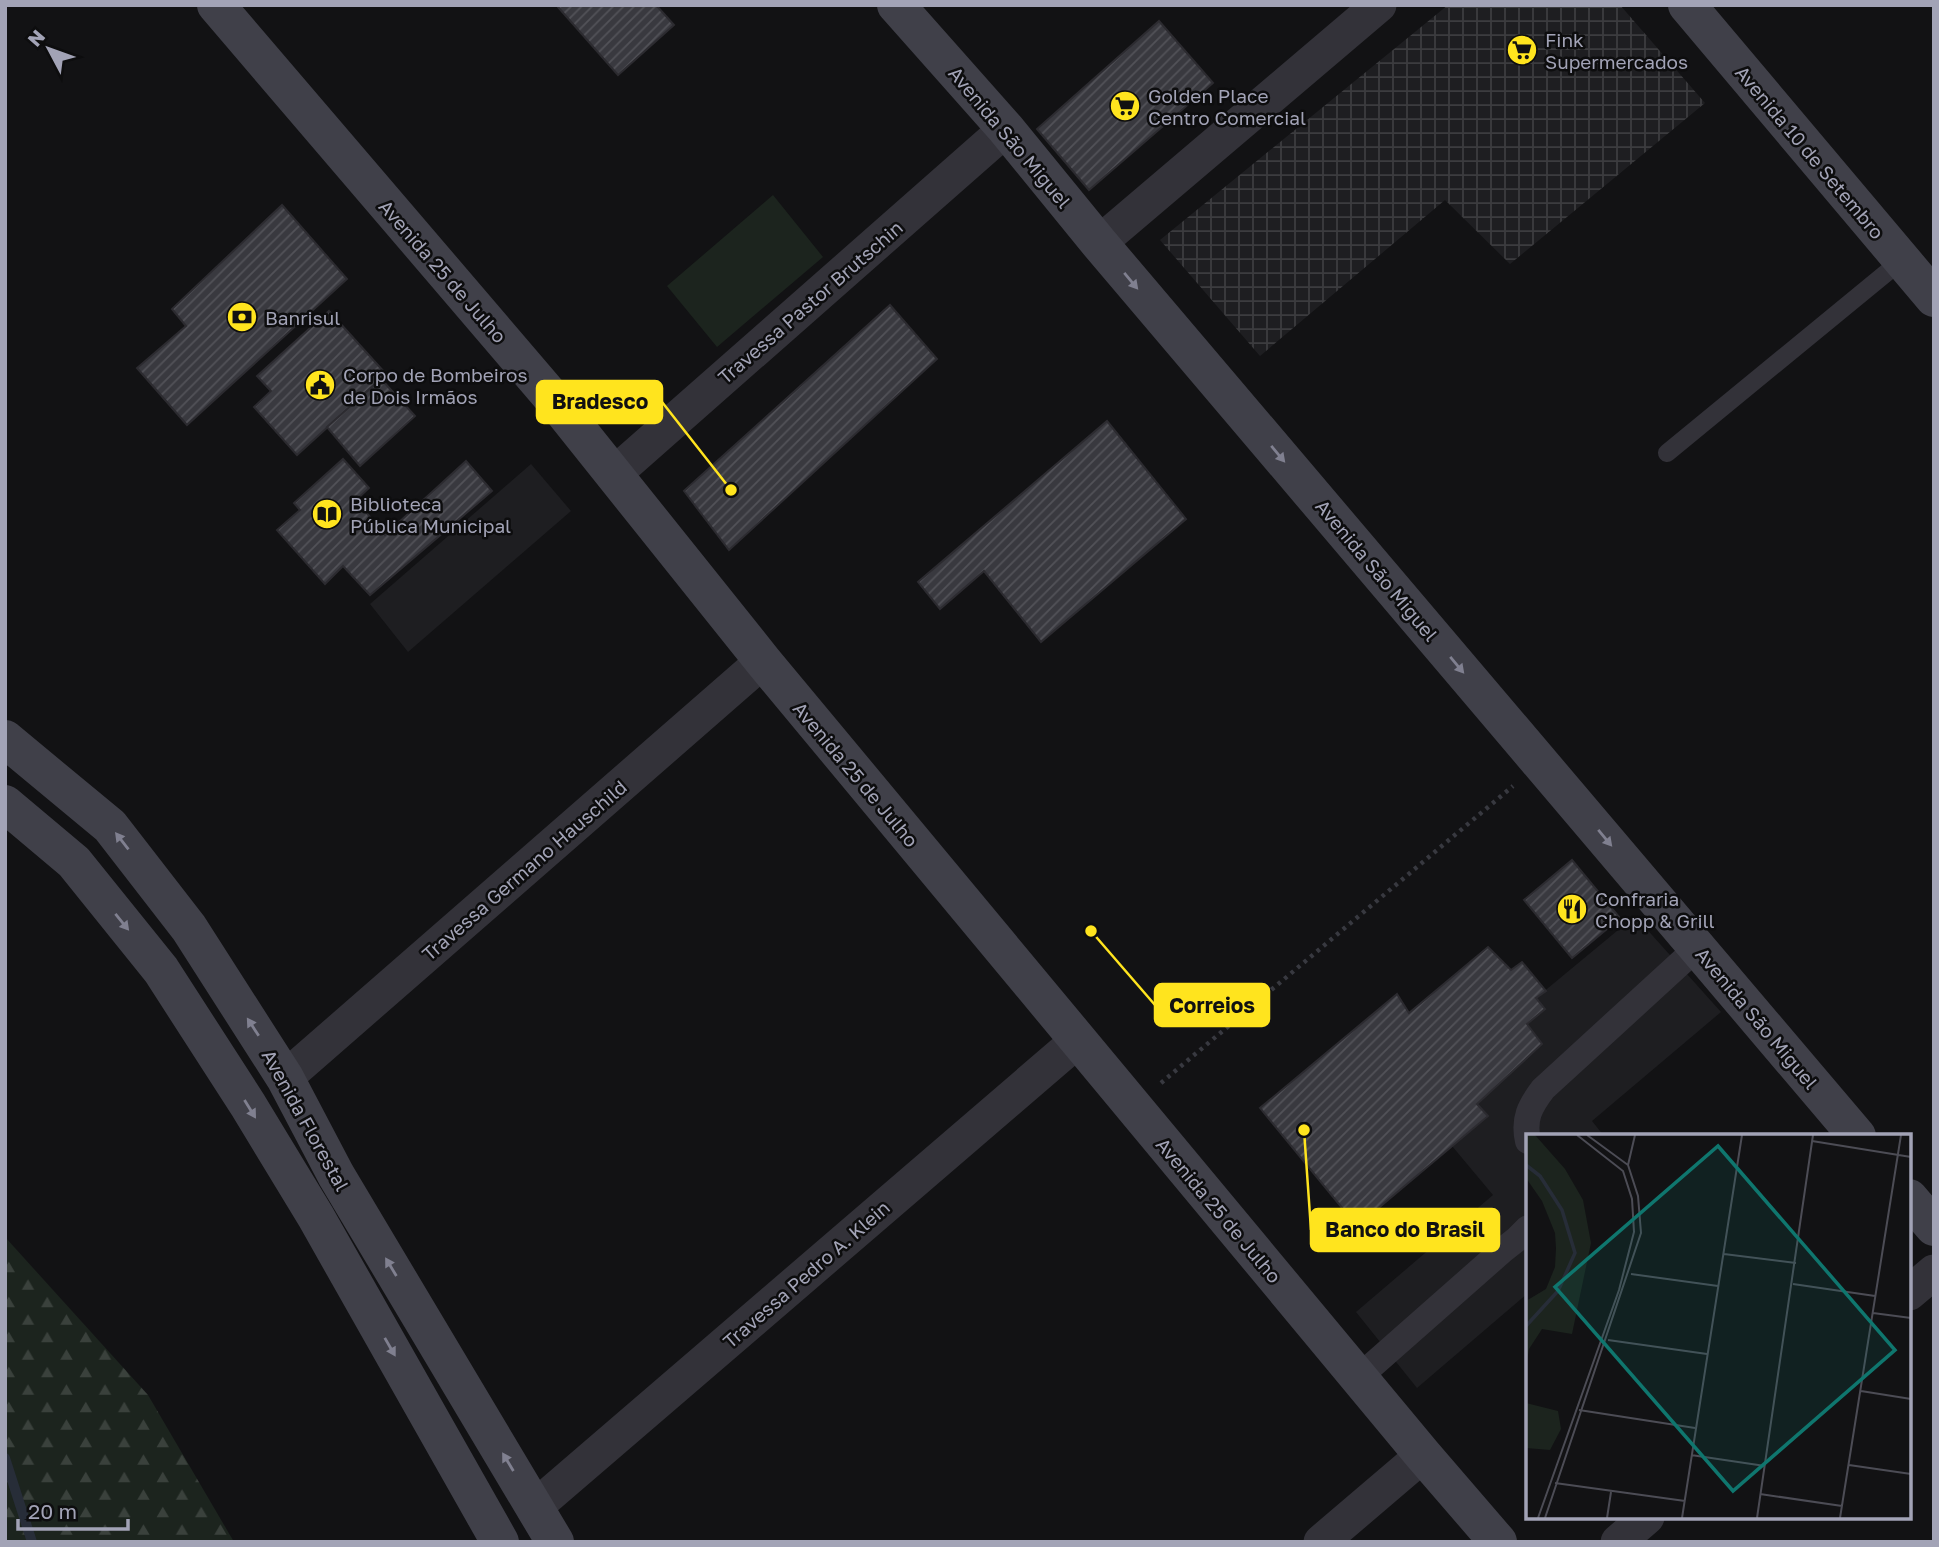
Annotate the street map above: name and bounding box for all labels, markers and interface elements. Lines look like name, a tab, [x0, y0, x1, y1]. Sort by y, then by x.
north arrow	[14, 14, 84, 84]
text: N	[22, 25, 49, 51]
place label: Fink Supermercados	[1545, 28, 1688, 73]
supermarket icon: Fink Supermercados	[1505, 33, 1539, 67]
street label: Avenida 10 de Setembro	[1731, 61, 1889, 243]
street label: Avenida São Miguel	[944, 62, 1076, 212]
place label: Golden Place Centro Comercial	[1148, 84, 1306, 129]
supermarket icon: Golden Place Centro Comercial	[1108, 89, 1142, 123]
street label: Avenida 25 de Julho	[375, 195, 511, 347]
street label: Travessa Pastor Brutschin	[713, 216, 907, 388]
one-way arrow	[1123, 272, 1138, 289]
bank icon: Banrisul	[225, 300, 259, 334]
place label: Banrisul	[265, 306, 340, 329]
place label: Corpo de Bombeiros de Dois Irmãos	[343, 363, 527, 408]
public building icon: Corpo de Bombeiros de Dois Irmãos	[303, 368, 337, 402]
callout: Bradesco	[537, 381, 662, 423]
text: Bradesco	[552, 388, 648, 414]
one-way arrow	[1270, 446, 1285, 463]
place label: Biblioteca Pública Municipal	[350, 492, 511, 537]
street label: Avenida São Miguel	[1311, 495, 1443, 645]
library icon: Biblioteca Pública Municipal	[310, 497, 344, 531]
one-way arrow	[1449, 656, 1465, 674]
street label: Avenida 25 de Julho	[789, 697, 923, 851]
street label: Travessa Germano Hauschild	[417, 775, 631, 965]
one-way arrow	[1597, 830, 1612, 847]
one-way arrow	[115, 833, 130, 851]
place label: Confraria Chopp & Grill	[1595, 887, 1715, 932]
restaurant icon: Confraria Chopp & Grill	[1555, 892, 1589, 926]
one-way arrow	[114, 912, 129, 930]
street label: Avenida São Miguel	[1691, 943, 1823, 1093]
callout: Correios	[1155, 984, 1269, 1026]
text: Correios	[1169, 992, 1255, 1018]
one-way arrow	[247, 1018, 260, 1037]
street label: Avenida Florestal	[258, 1045, 354, 1195]
one-way arrow	[244, 1099, 257, 1118]
street label: Avenida 25 de Julho	[1152, 1133, 1286, 1287]
inset map	[1526, 1134, 1911, 1519]
street label: Travessa Pedro A. Klein	[718, 1195, 894, 1353]
callout: Banco do Brasil	[1311, 1209, 1499, 1251]
text: Banco do Brasil	[1325, 1216, 1485, 1242]
one-way arrow	[385, 1257, 397, 1276]
one-way arrow	[384, 1338, 396, 1357]
one-way arrow	[502, 1452, 514, 1471]
scale bar	[18, 1488, 128, 1532]
text: 20 m	[28, 1498, 77, 1524]

